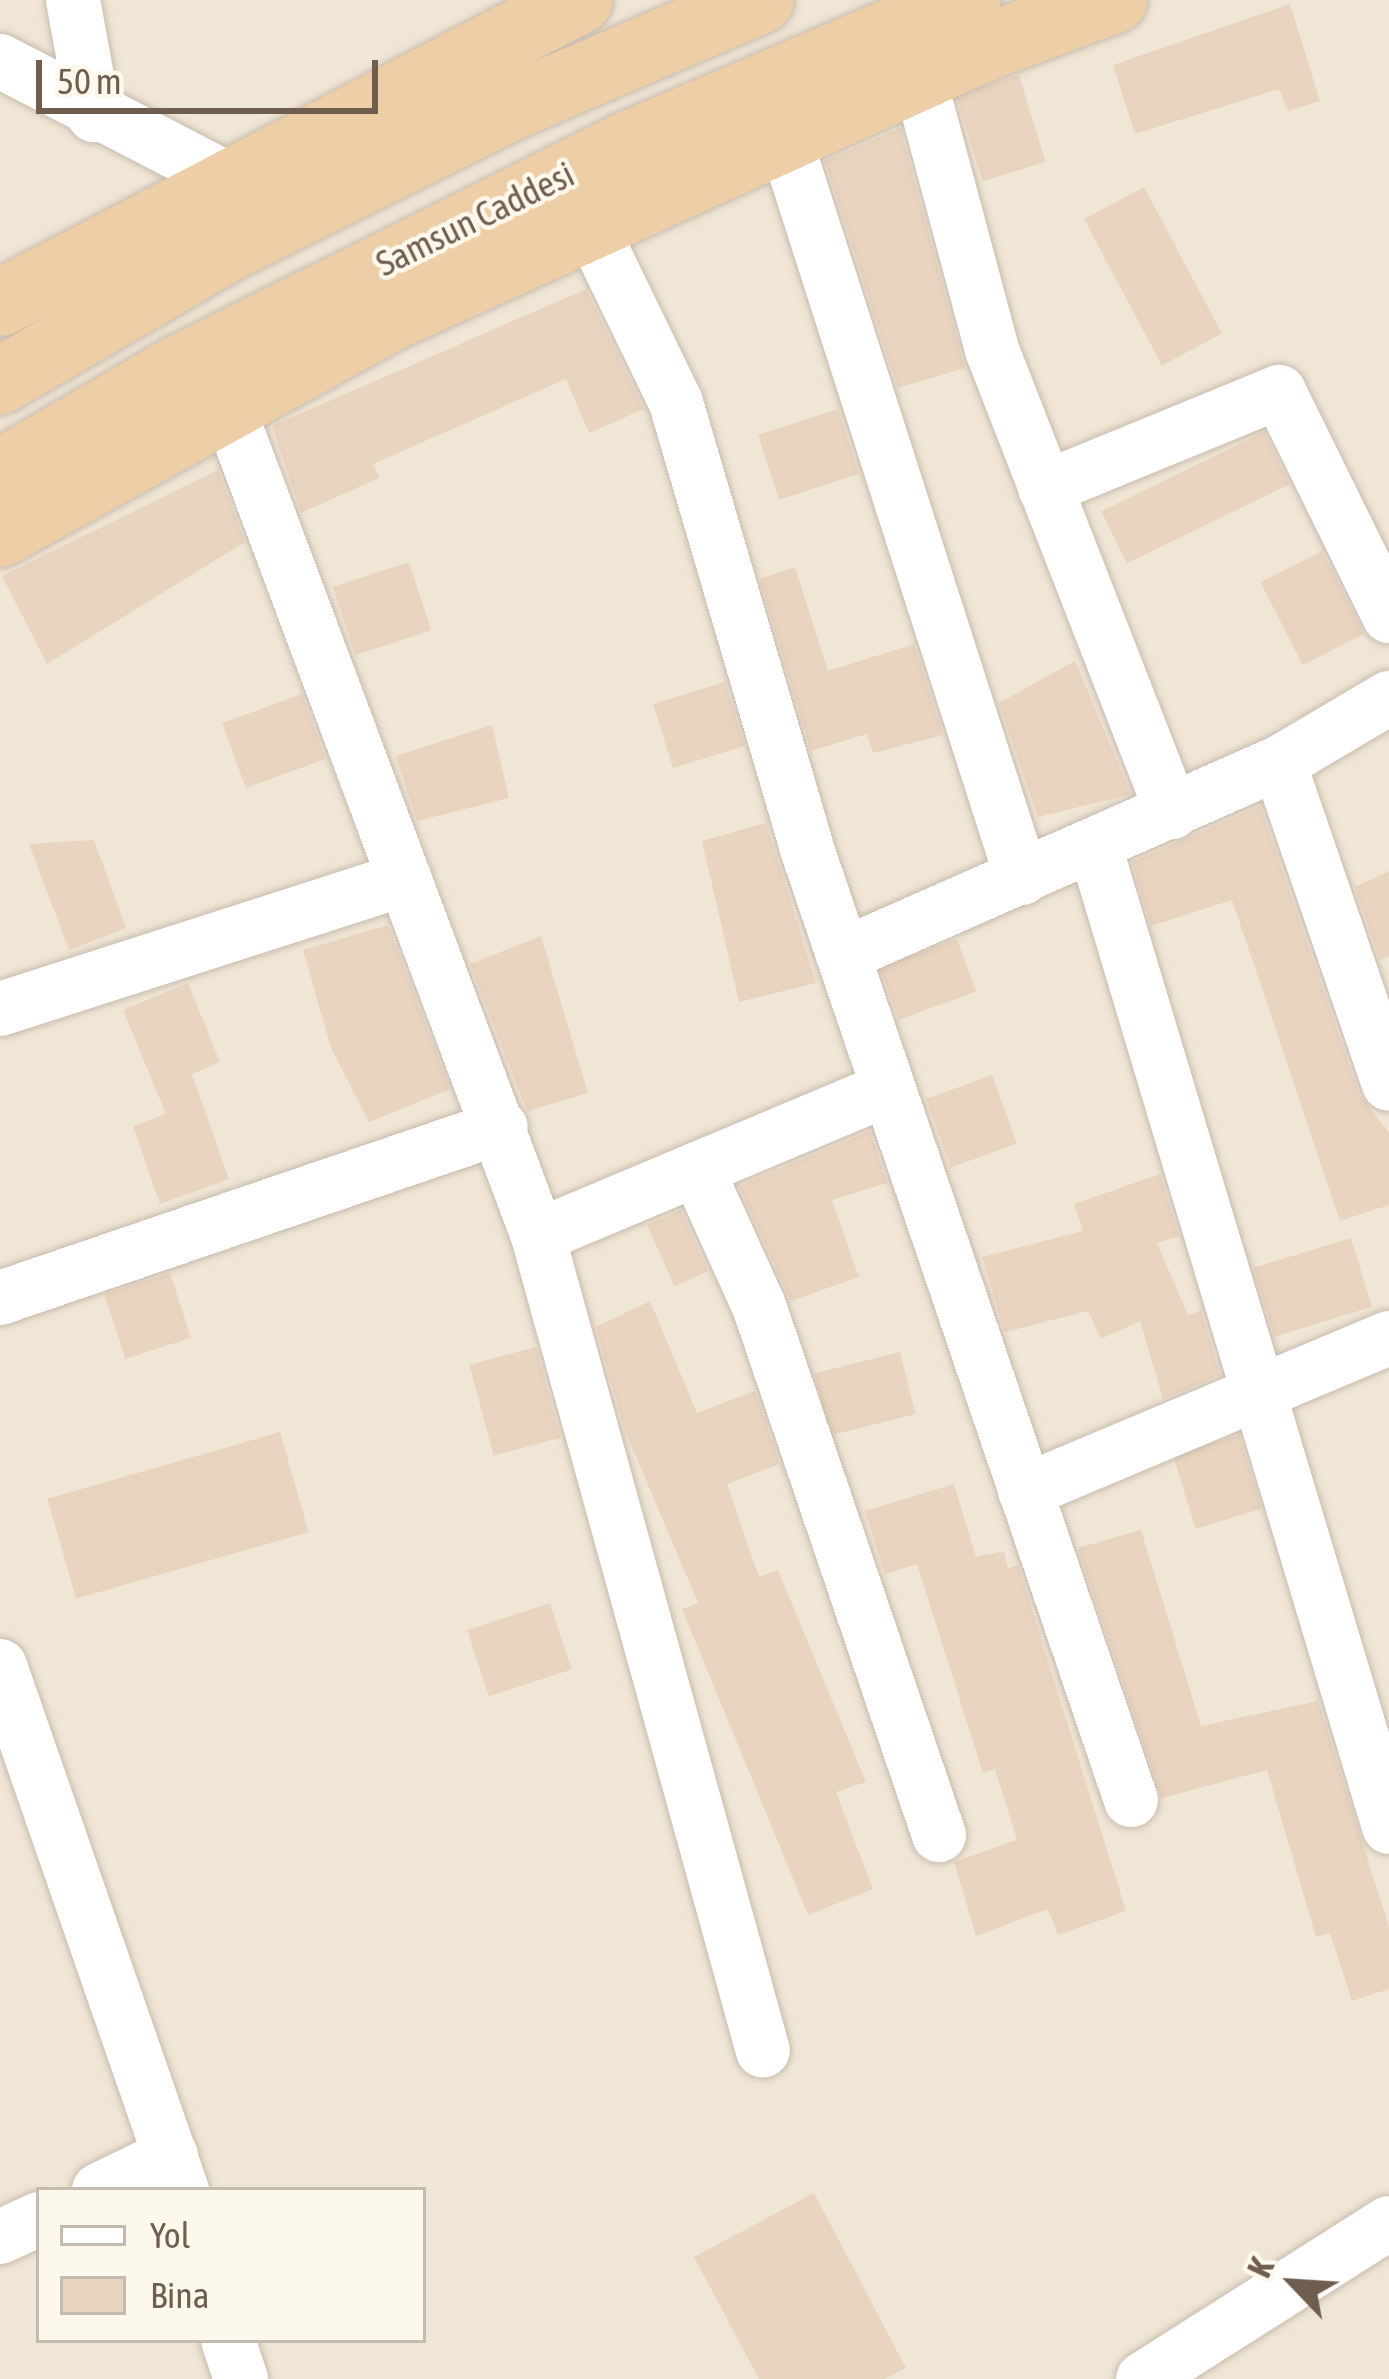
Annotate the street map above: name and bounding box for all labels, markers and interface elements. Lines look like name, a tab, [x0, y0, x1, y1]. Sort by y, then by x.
scale bar	[42, 36, 384, 110]
text: 50 m	[57, 60, 122, 102]
street label: Samsun Caddesi	[369, 153, 581, 285]
legend	[36, 2187, 426, 2343]
text: Yol	[150, 2214, 190, 2256]
north arrow	[1233, 2223, 1353, 2343]
text: K	[1240, 2252, 1281, 2283]
text: Bina	[150, 2274, 210, 2316]

